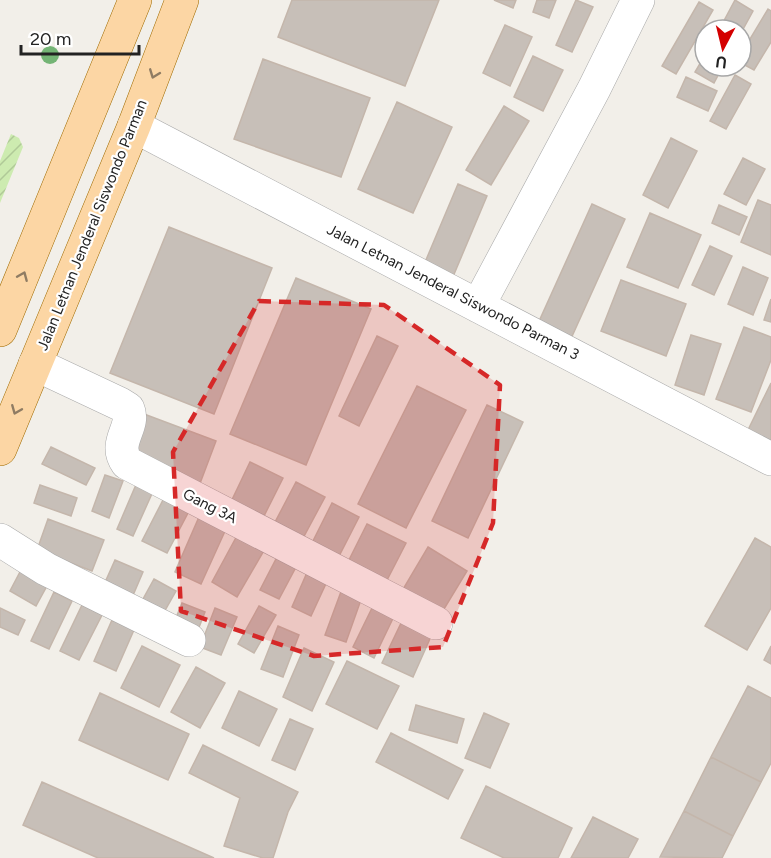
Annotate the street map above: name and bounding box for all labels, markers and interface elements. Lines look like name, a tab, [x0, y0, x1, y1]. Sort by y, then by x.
scale bar	[21, 18, 140, 56]
north arrow	[693, 18, 753, 78]
text: 20 m	[30, 28, 71, 50]
text: U	[714, 52, 728, 73]
one-way arrow	[149, 68, 161, 79]
street label: Jalan Letnan Jenderal Siswondo Parman	[33, 97, 151, 353]
street label: Jalan Letnan Jenderal Siswondo Parman 3	[324, 220, 582, 364]
one-way arrow	[16, 271, 28, 282]
one-way arrow	[11, 404, 23, 415]
street label: Gang 3A	[180, 485, 240, 527]

